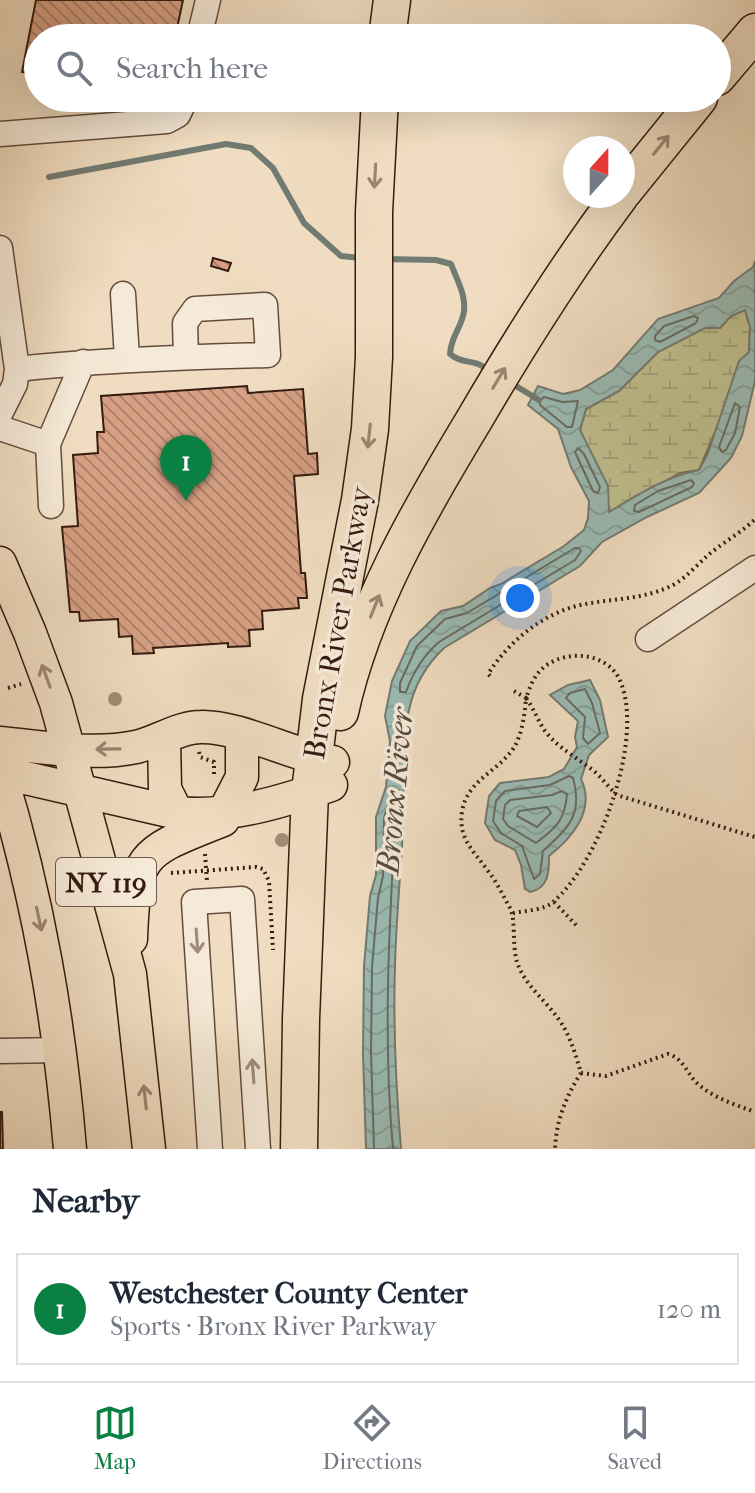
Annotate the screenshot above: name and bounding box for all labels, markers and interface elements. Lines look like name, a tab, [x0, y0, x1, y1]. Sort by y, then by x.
search box	[24, 24, 731, 112]
icon: search	[52, 46, 96, 90]
text: Search here	[116, 51, 268, 86]
one-way arrow	[652, 135, 669, 156]
north arrow	[563, 136, 635, 208]
one-way arrow	[367, 162, 382, 189]
one-way arrow	[491, 367, 507, 390]
one-way arrow	[361, 422, 376, 449]
pin: 1	[160, 435, 212, 501]
street label: Bronx River Parkway	[297, 483, 379, 762]
your location	[500, 578, 540, 618]
one-way arrow	[369, 594, 383, 619]
one-way arrow	[38, 664, 53, 689]
water label: Bronx River	[369, 704, 421, 878]
one-way arrow	[95, 741, 122, 757]
road number: NY 119	[56, 858, 156, 906]
one-way arrow	[32, 905, 47, 931]
one-way arrow	[189, 927, 204, 954]
one-way arrow	[245, 1058, 260, 1085]
one-way arrow	[137, 1084, 152, 1111]
text: Nearby	[32, 1181, 139, 1221]
text: Westchester County Center	[110, 1276, 468, 1311]
text: 1	[55, 1294, 65, 1325]
text: 120 m	[657, 1294, 721, 1325]
text: Sports · Bronx River Parkway	[110, 1311, 436, 1342]
tab: Map	[93, 1401, 137, 1475]
tab: Directions	[323, 1401, 422, 1475]
tab: Saved	[608, 1401, 662, 1475]

